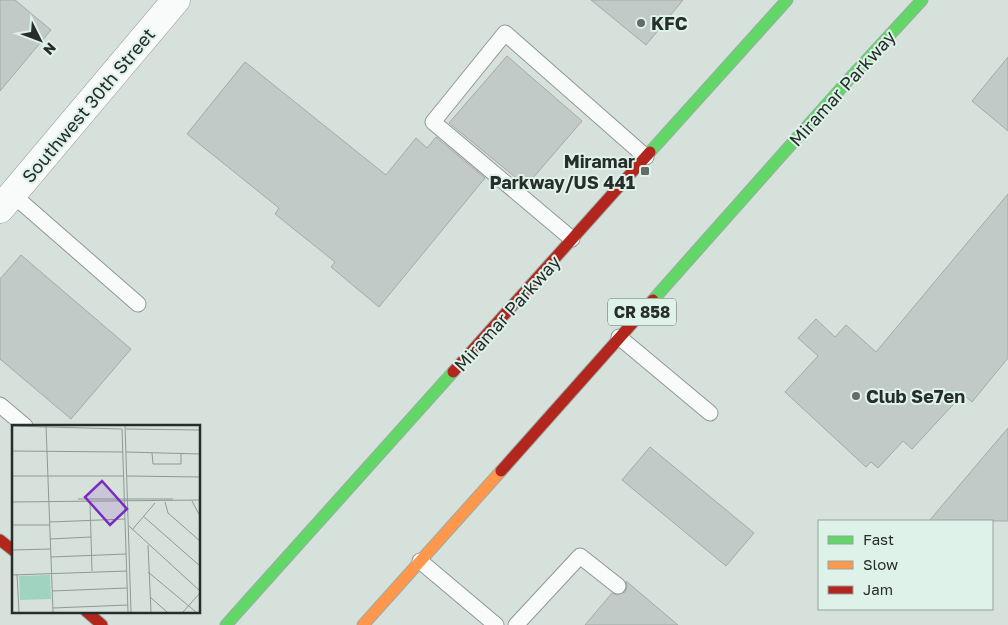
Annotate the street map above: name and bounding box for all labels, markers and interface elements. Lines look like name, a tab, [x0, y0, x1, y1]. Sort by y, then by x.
place label: KFC	[651, 12, 688, 34]
north arrow	[15, 15, 65, 65]
marker: KFC	[635, 17, 647, 29]
street label: Southwest 30th Street	[17, 23, 159, 187]
street label: Miramar Parkway	[784, 26, 900, 150]
text: N	[40, 39, 60, 59]
place label: Miramar Parkway/US 441	[490, 150, 635, 193]
marker: Miramar Parkway/US 441	[639, 165, 651, 177]
street label: Miramar Parkway	[449, 251, 565, 375]
road number: CR 858	[608, 298, 676, 326]
place label: Club Se7en	[866, 385, 965, 407]
marker: Club Se7en	[850, 390, 862, 402]
inset map	[12, 425, 200, 612]
legend	[818, 520, 993, 610]
text: Fast	[863, 530, 894, 548]
text: Slow	[863, 555, 898, 573]
text: Jam	[863, 580, 893, 598]

